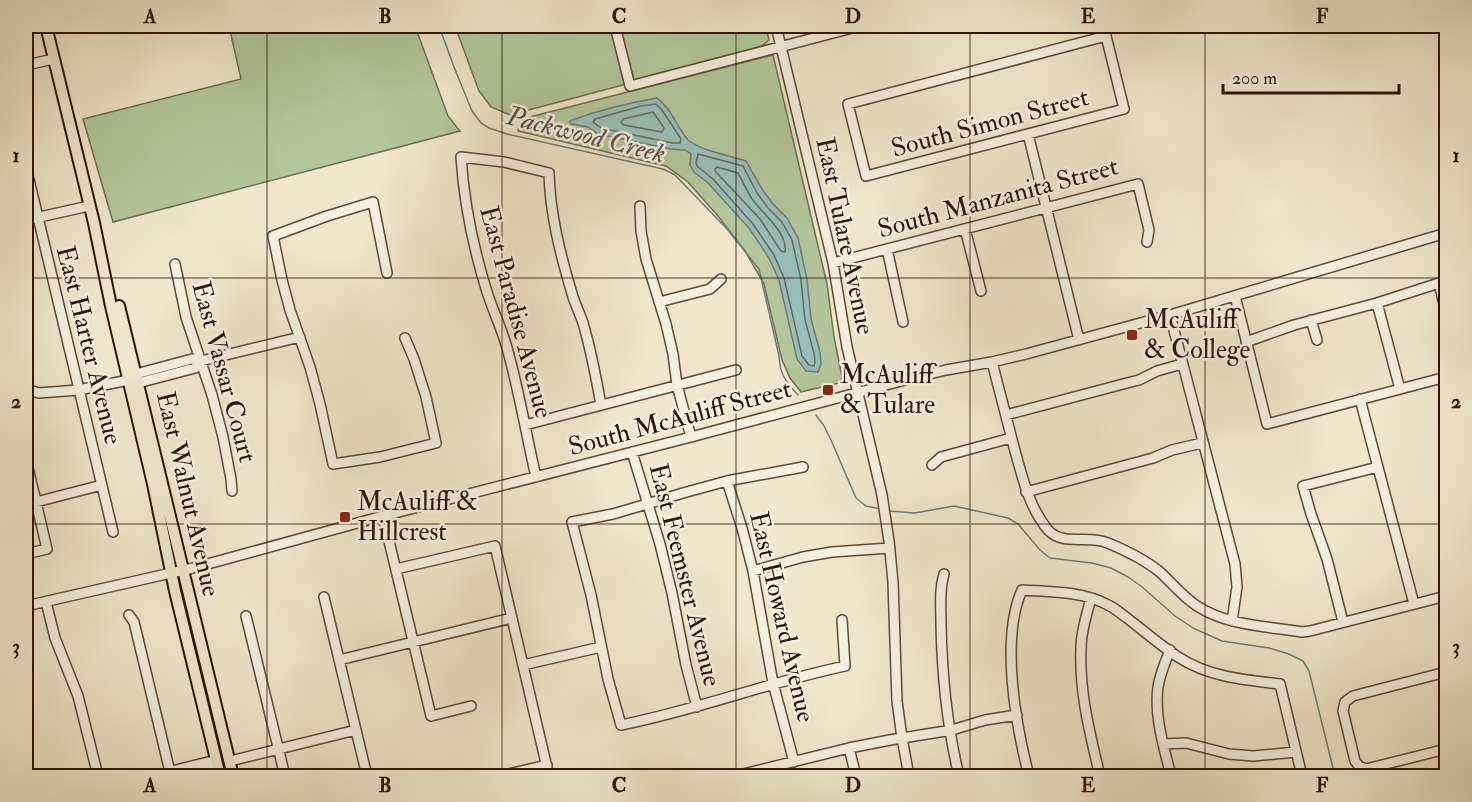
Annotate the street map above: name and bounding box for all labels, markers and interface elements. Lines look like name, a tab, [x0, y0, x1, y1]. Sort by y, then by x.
text: A	[143, 4, 157, 29]
text: B	[378, 4, 392, 29]
text: C	[612, 4, 626, 29]
text: D	[845, 4, 861, 29]
text: E	[1081, 4, 1096, 29]
text: F	[1316, 4, 1329, 29]
scale bar	[1223, 57, 1398, 95]
text: 200 m	[1232, 67, 1277, 90]
street label: South Simon Street	[888, 81, 1092, 165]
water label: Packwood Creek	[502, 99, 669, 171]
street label: East Tulare Avenue	[808, 134, 882, 338]
text: 1	[12, 143, 20, 168]
text: 1	[1452, 143, 1460, 168]
street label: South Manzanita Street	[874, 150, 1122, 246]
street label: East Paradise Avenue	[472, 203, 560, 422]
street label: East Harter Avenue	[49, 242, 129, 448]
street label: East Vassar Court	[184, 278, 264, 466]
place label: McAuliff & College	[1144, 304, 1251, 366]
marker: McAuliff & College	[1125, 328, 1139, 342]
place label: McAuliff & Tulare	[840, 359, 938, 421]
street label: South McAuliff Street	[565, 373, 795, 463]
marker: McAuliff & Tulare	[821, 383, 835, 397]
street label: East Walnut Avenue	[149, 388, 227, 600]
text: 2	[11, 389, 21, 414]
text: 2	[1451, 389, 1461, 414]
street label: East Feemster Avenue	[642, 460, 728, 690]
place label: McAuliff & Hillcrest	[357, 486, 478, 548]
street label: East Howard Avenue	[742, 509, 822, 726]
marker: McAuliff & Hillcrest	[338, 510, 352, 524]
text: 3	[12, 634, 20, 659]
text: 3	[1452, 634, 1460, 659]
text: A	[143, 773, 157, 798]
text: B	[378, 773, 392, 798]
text: C	[612, 773, 626, 798]
text: D	[845, 773, 861, 798]
text: E	[1081, 773, 1096, 798]
text: F	[1316, 773, 1329, 798]

